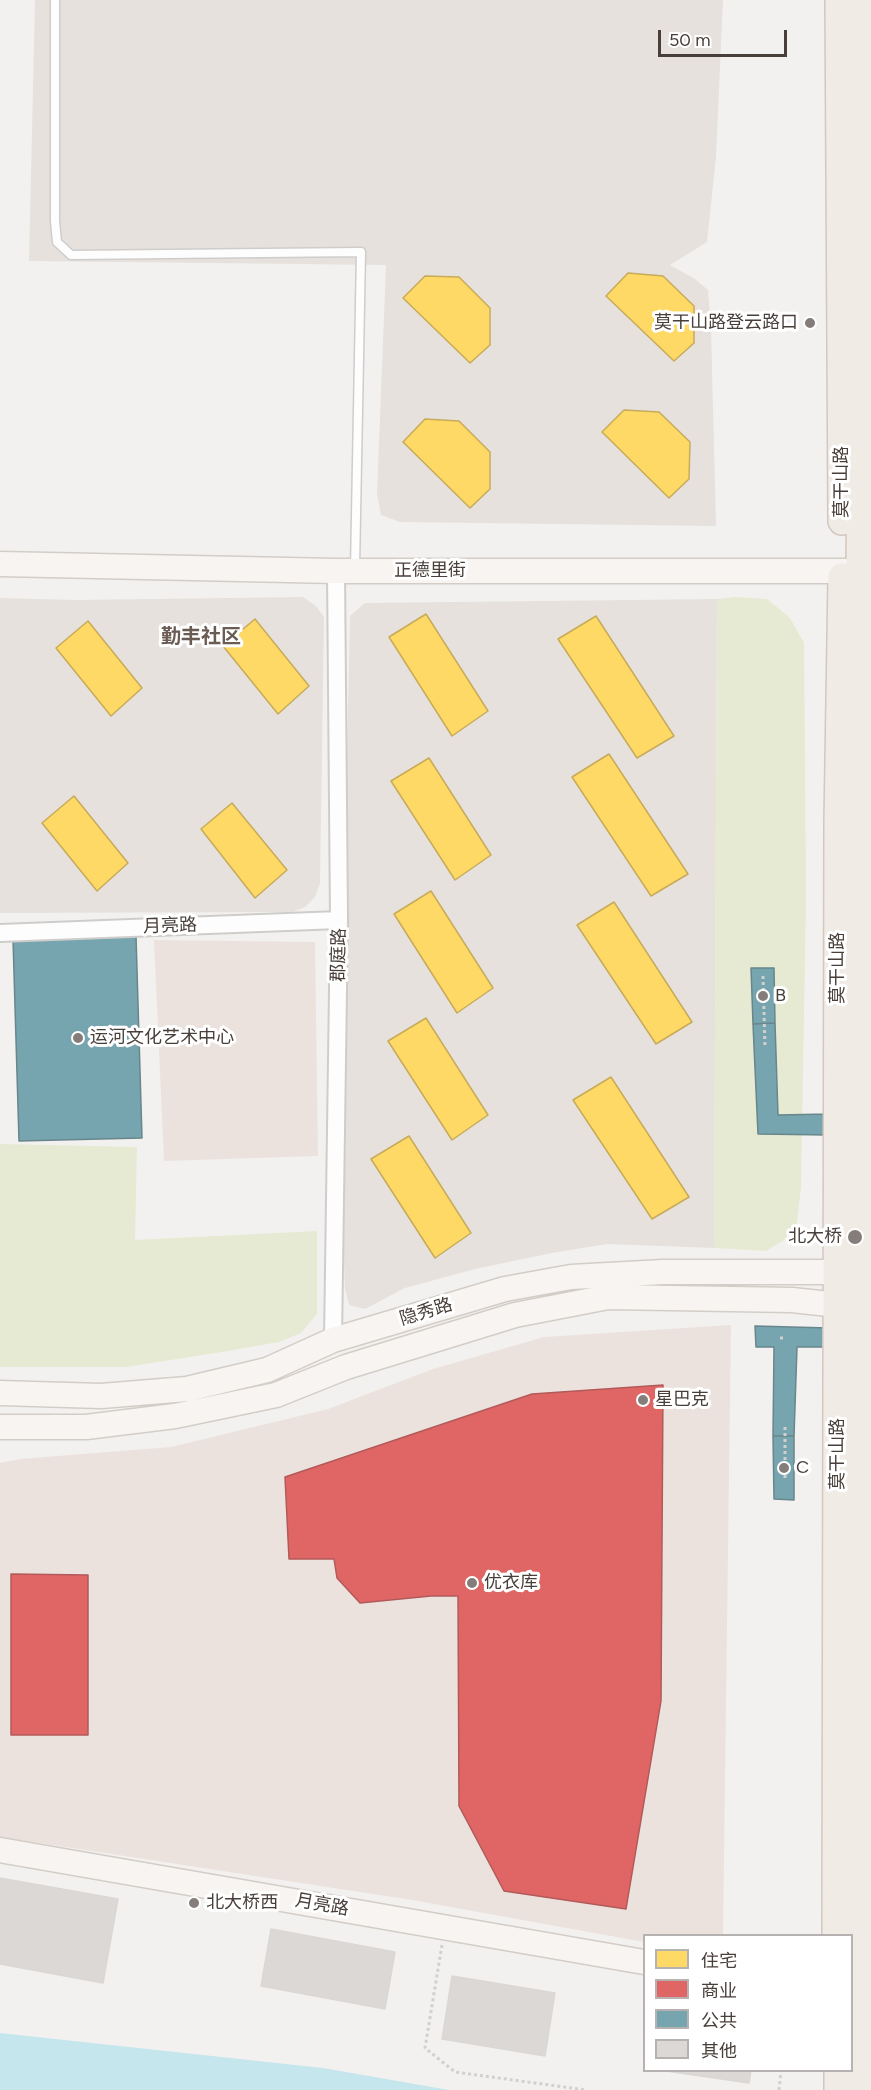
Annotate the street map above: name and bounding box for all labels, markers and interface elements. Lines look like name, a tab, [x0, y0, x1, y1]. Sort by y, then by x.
scale bar	[661, 18, 790, 56]
text: 50 m	[669, 29, 711, 51]
place label: 莫干山路登云路口	[654, 312, 798, 334]
marker: 莫干山路登云路口	[803, 316, 817, 330]
street label: 莫干山路	[831, 446, 853, 518]
street label: 正德里街	[394, 560, 466, 582]
district label: 勤丰社区	[161, 625, 241, 649]
street label: 月亮路	[143, 914, 197, 938]
street label: 郡庭路	[328, 928, 350, 982]
street label: 莫干山路	[827, 932, 849, 1004]
place label: B	[775, 985, 786, 1007]
marker: B	[756, 989, 770, 1003]
place label: 运河文化艺术中心	[90, 1027, 234, 1049]
marker: 运河文化艺术中心	[71, 1031, 85, 1045]
place label: 北大桥	[788, 1226, 842, 1248]
marker: 北大桥	[846, 1228, 864, 1246]
street label: 隐秀路	[397, 1294, 455, 1330]
place label: 星巴克	[655, 1389, 709, 1411]
marker: 星巴克	[636, 1393, 650, 1407]
street label: 莫干山路	[827, 1418, 849, 1490]
place label: C	[796, 1457, 809, 1479]
marker: C	[777, 1461, 791, 1475]
place label: 优衣库	[484, 1572, 538, 1594]
marker: 优衣库	[465, 1576, 479, 1590]
street label: 月亮路	[294, 1890, 350, 1920]
place label: 北大桥西	[206, 1892, 278, 1914]
marker: 北大桥西	[187, 1896, 201, 1910]
legend	[643, 1934, 853, 2072]
text: 住宅	[701, 1950, 737, 1972]
text: 商业	[701, 1980, 737, 2002]
text: 公共	[701, 2010, 737, 2032]
text: 其他	[701, 2040, 737, 2062]

